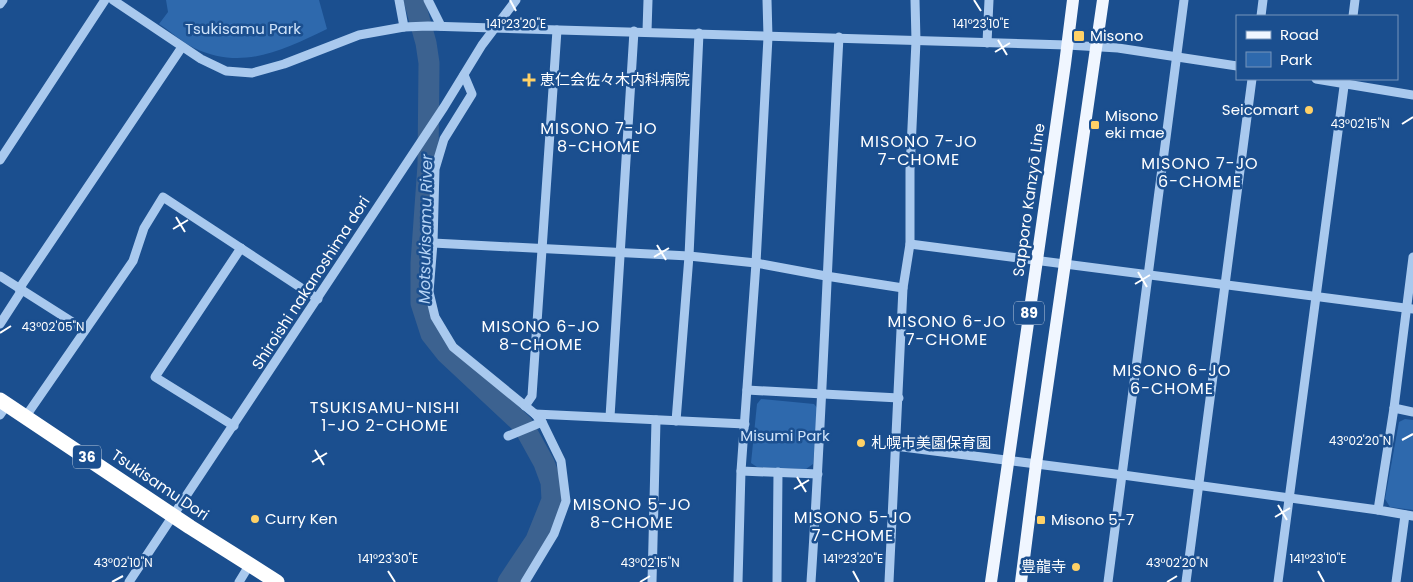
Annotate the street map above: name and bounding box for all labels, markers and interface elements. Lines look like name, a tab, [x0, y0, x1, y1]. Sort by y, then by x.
text: 141°23'20"E	[486, 15, 546, 32]
text: 141°23'10"E	[952, 15, 1010, 32]
legend	[1236, 15, 1398, 80]
park label: Tsukisamu Park	[185, 18, 301, 39]
text: Road	[1280, 24, 1319, 45]
place label: Misono	[1090, 25, 1143, 46]
marker: Misono	[1072, 29, 1086, 43]
text: Park	[1280, 49, 1312, 70]
place label: 恵仁会佐々木内科病院	[540, 69, 690, 90]
marker: 恵仁会佐々木内科病院	[522, 73, 536, 87]
place label: Seicomart	[1222, 99, 1299, 120]
marker: Seicomart	[1303, 104, 1315, 116]
place label: Misono eki mae	[1105, 105, 1165, 143]
text: 43°02'15"N	[1330, 115, 1390, 132]
district label: MISONO 7-JO 8-CHOME	[540, 117, 658, 158]
marker: Misono eki mae	[1089, 119, 1101, 131]
street label: Sapporo Kanzyō Line	[1007, 122, 1050, 278]
district label: MISONO 7-JO 7-CHOME	[860, 130, 978, 171]
district label: MISONO 7-JO 6-CHOME	[1141, 152, 1259, 193]
water label: Motsukisamu River	[413, 153, 438, 304]
street label: Shiroishi nakanoshima dori	[247, 192, 375, 373]
road number: 89	[1014, 302, 1044, 324]
district label: MISONO 6-JO 7-CHOME	[888, 310, 1006, 351]
district label: MISONO 6-JO 8-CHOME	[482, 315, 600, 356]
text: 43°02'05"N	[22, 318, 84, 335]
district label: MISONO 6-JO 6-CHOME	[1113, 359, 1231, 400]
district label: TSUKISAMU-NISHI 1-JO 2-CHOME	[310, 396, 460, 437]
park label: Misumi Park	[740, 425, 830, 446]
place label: 札幌市美園保育園	[871, 432, 991, 453]
text: 43°02'20"N	[1329, 432, 1391, 449]
marker: 札幌市美園保育園	[855, 437, 867, 449]
street label: Tsukisamu Dori	[107, 444, 213, 525]
road number: 36	[73, 446, 101, 468]
district label: MISONO 5-JO 8-CHOME	[573, 493, 691, 534]
district label: MISONO 5-JO 7-CHOME	[794, 506, 912, 547]
place label: Curry Ken	[265, 508, 338, 529]
place label: Misono 5-7	[1051, 509, 1134, 530]
marker: Curry Ken	[249, 513, 261, 525]
marker: Misono 5-7	[1035, 514, 1047, 526]
text: 141°23'30"E	[358, 550, 418, 567]
text: 141°23'20"E	[823, 550, 883, 567]
text: 141°23'10"E	[1289, 550, 1347, 567]
text: 43°02'10"N	[93, 554, 153, 571]
text: 43°02'15"N	[620, 554, 680, 571]
text: 43°02'20"N	[1146, 554, 1208, 571]
place label: 豊龍寺	[1021, 556, 1066, 577]
marker: 豊龍寺	[1070, 561, 1082, 573]

